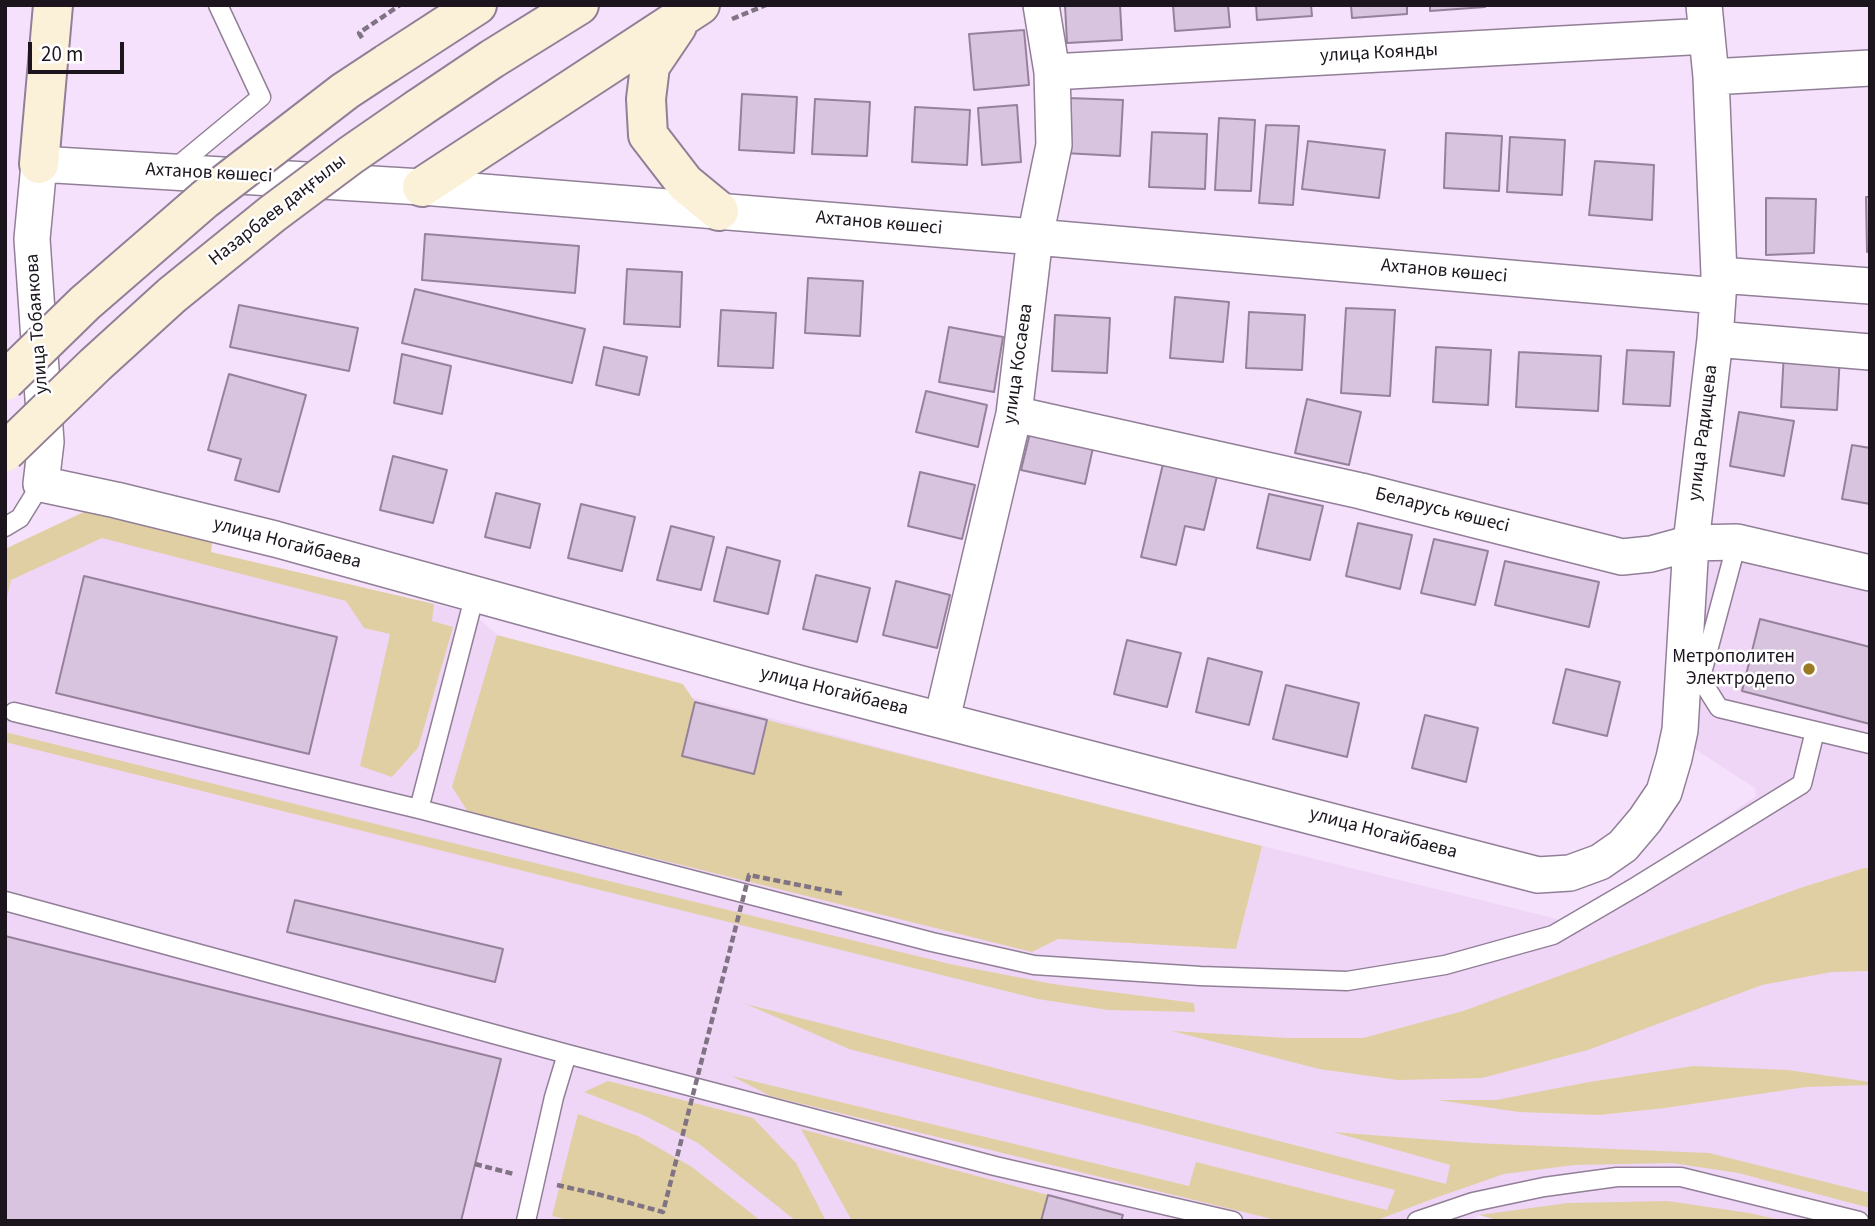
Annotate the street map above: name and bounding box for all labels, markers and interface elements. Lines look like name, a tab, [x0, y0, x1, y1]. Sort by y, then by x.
scale bar	[32, 28, 128, 72]
text: 20 m	[41, 39, 83, 69]
street label: улица Коянды	[1319, 40, 1439, 68]
street label: Назарбаев даңғылы	[205, 150, 351, 272]
street label: Ахтанов көшесі	[145, 159, 273, 189]
street label: Ахтанов көшесі	[815, 207, 943, 241]
street label: улица Тобаякова	[22, 253, 54, 395]
street label: Ахтанов көшесі	[1380, 255, 1508, 289]
street label: улица Косаева	[999, 302, 1039, 426]
street label: улица Радищева	[1684, 364, 1724, 502]
street label: Беларусь көшесі	[1373, 483, 1511, 539]
street label: улица Ногайбаева	[211, 513, 363, 575]
place label: Метрополитен Электродепо	[1672, 647, 1795, 691]
marker: Метрополитен Электродепо	[1801, 661, 1817, 677]
street label: улица Ногайбаева	[757, 663, 911, 721]
street label: улица Ногайбаева	[1307, 803, 1459, 865]

